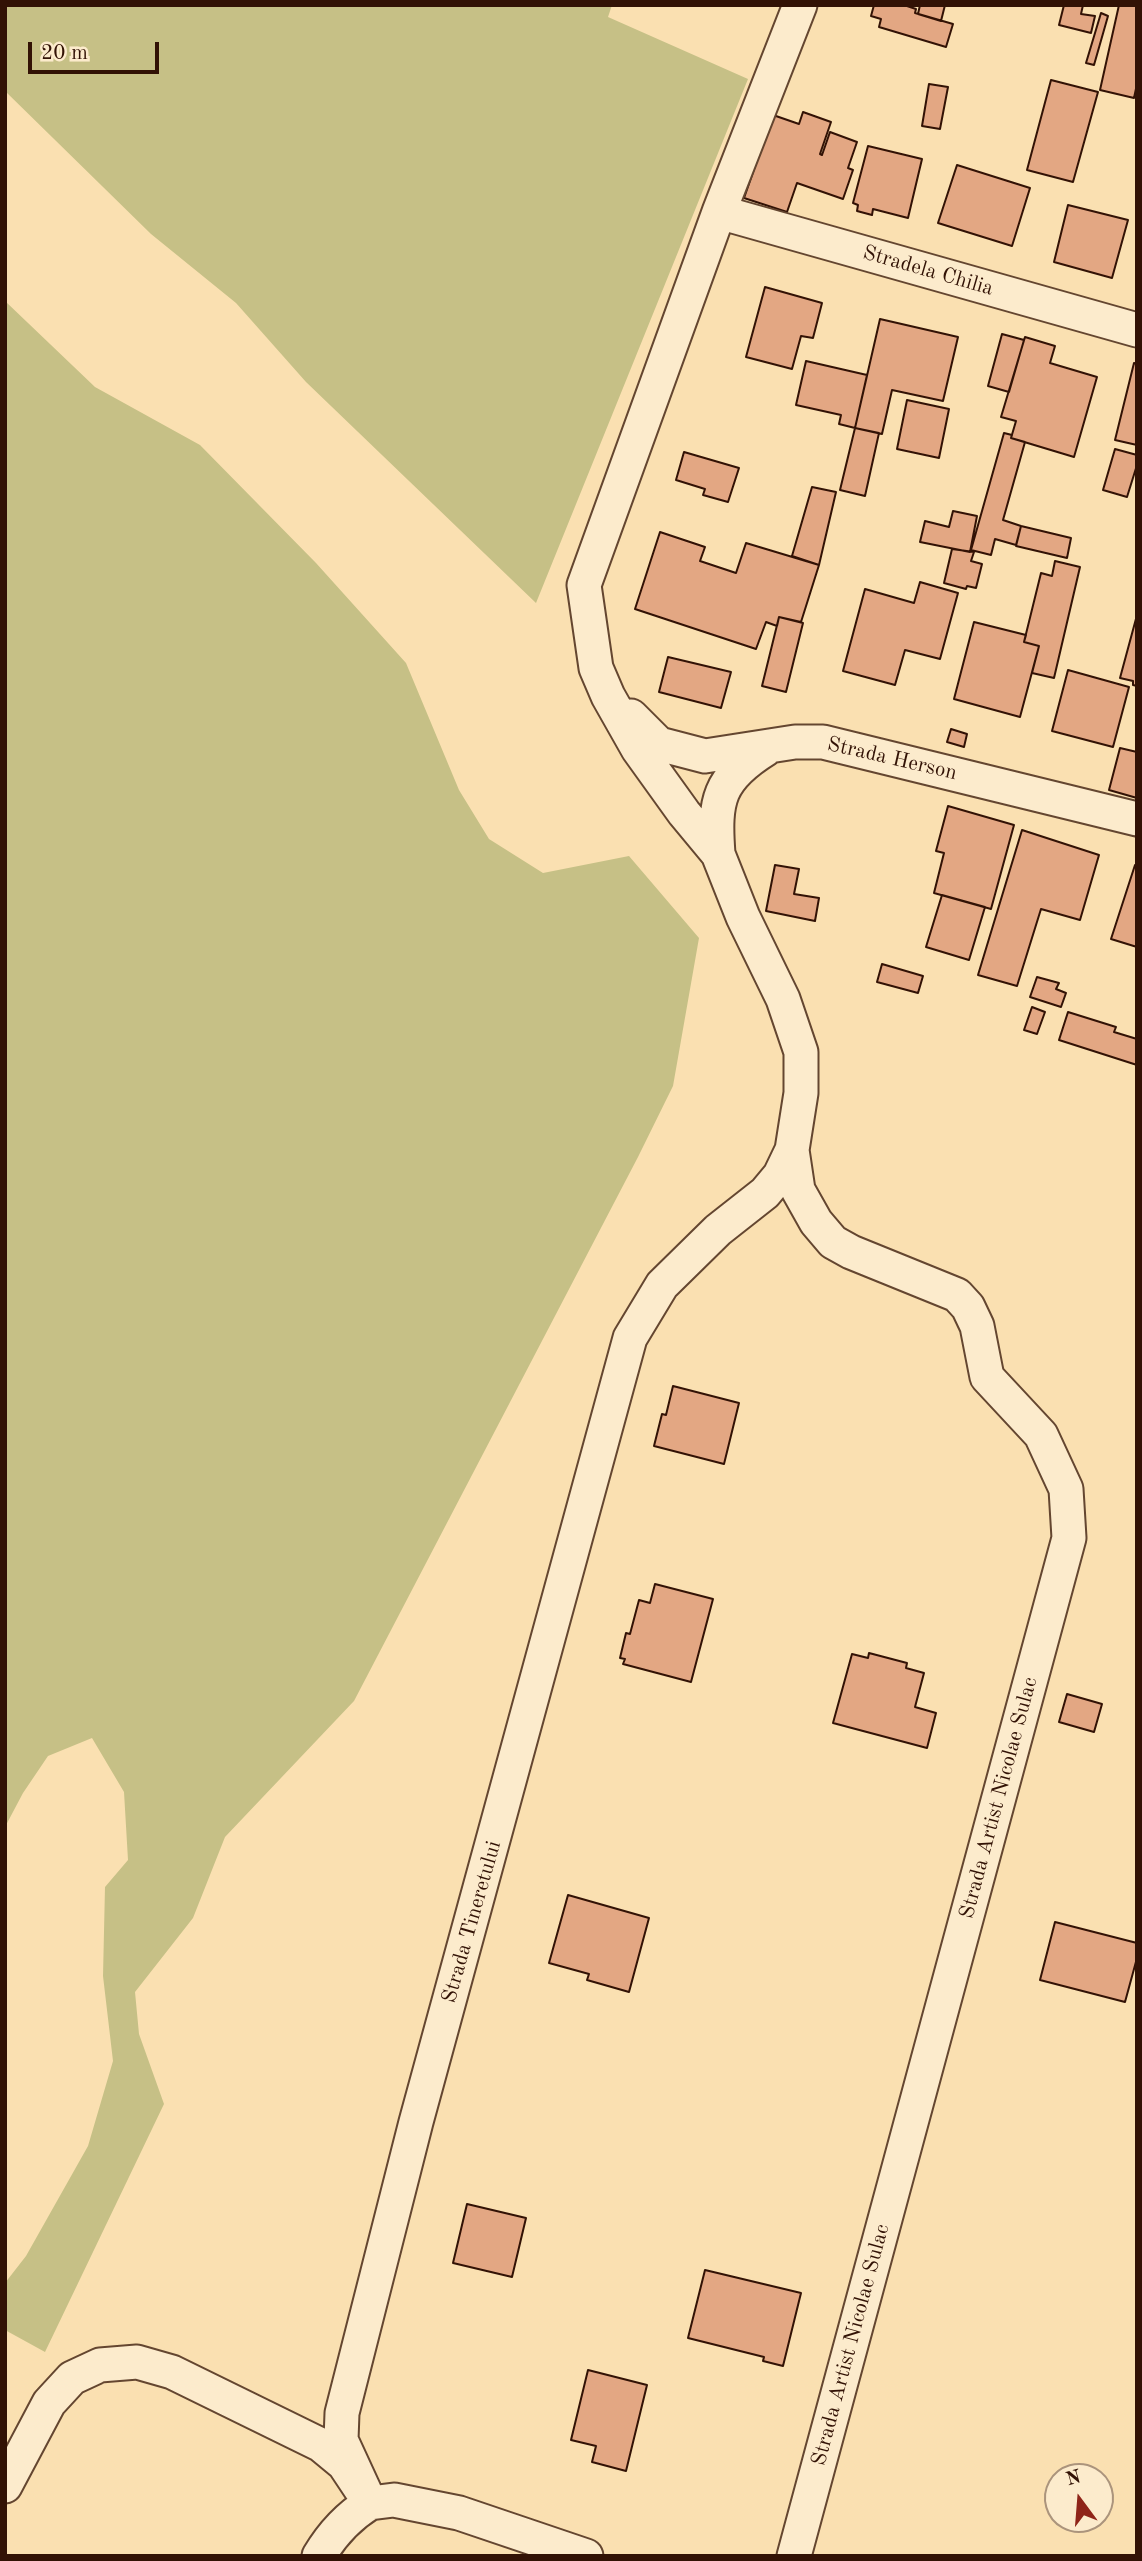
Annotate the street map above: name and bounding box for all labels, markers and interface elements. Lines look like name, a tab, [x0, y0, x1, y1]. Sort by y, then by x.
scale bar	[32, 28, 163, 72]
text: 20 m	[41, 43, 88, 64]
street label: Stradela Chilia	[860, 240, 996, 302]
street label: Strada Herson	[825, 732, 959, 786]
street label: Strada Artist Nicolae Sulac	[955, 1674, 1043, 1922]
street label: Strada Tineretului	[437, 1838, 507, 2006]
street label: Strada Artist Nicolae Sulac	[807, 2221, 895, 2469]
north arrow	[1044, 2463, 1114, 2533]
text: N	[1064, 2468, 1083, 2490]

